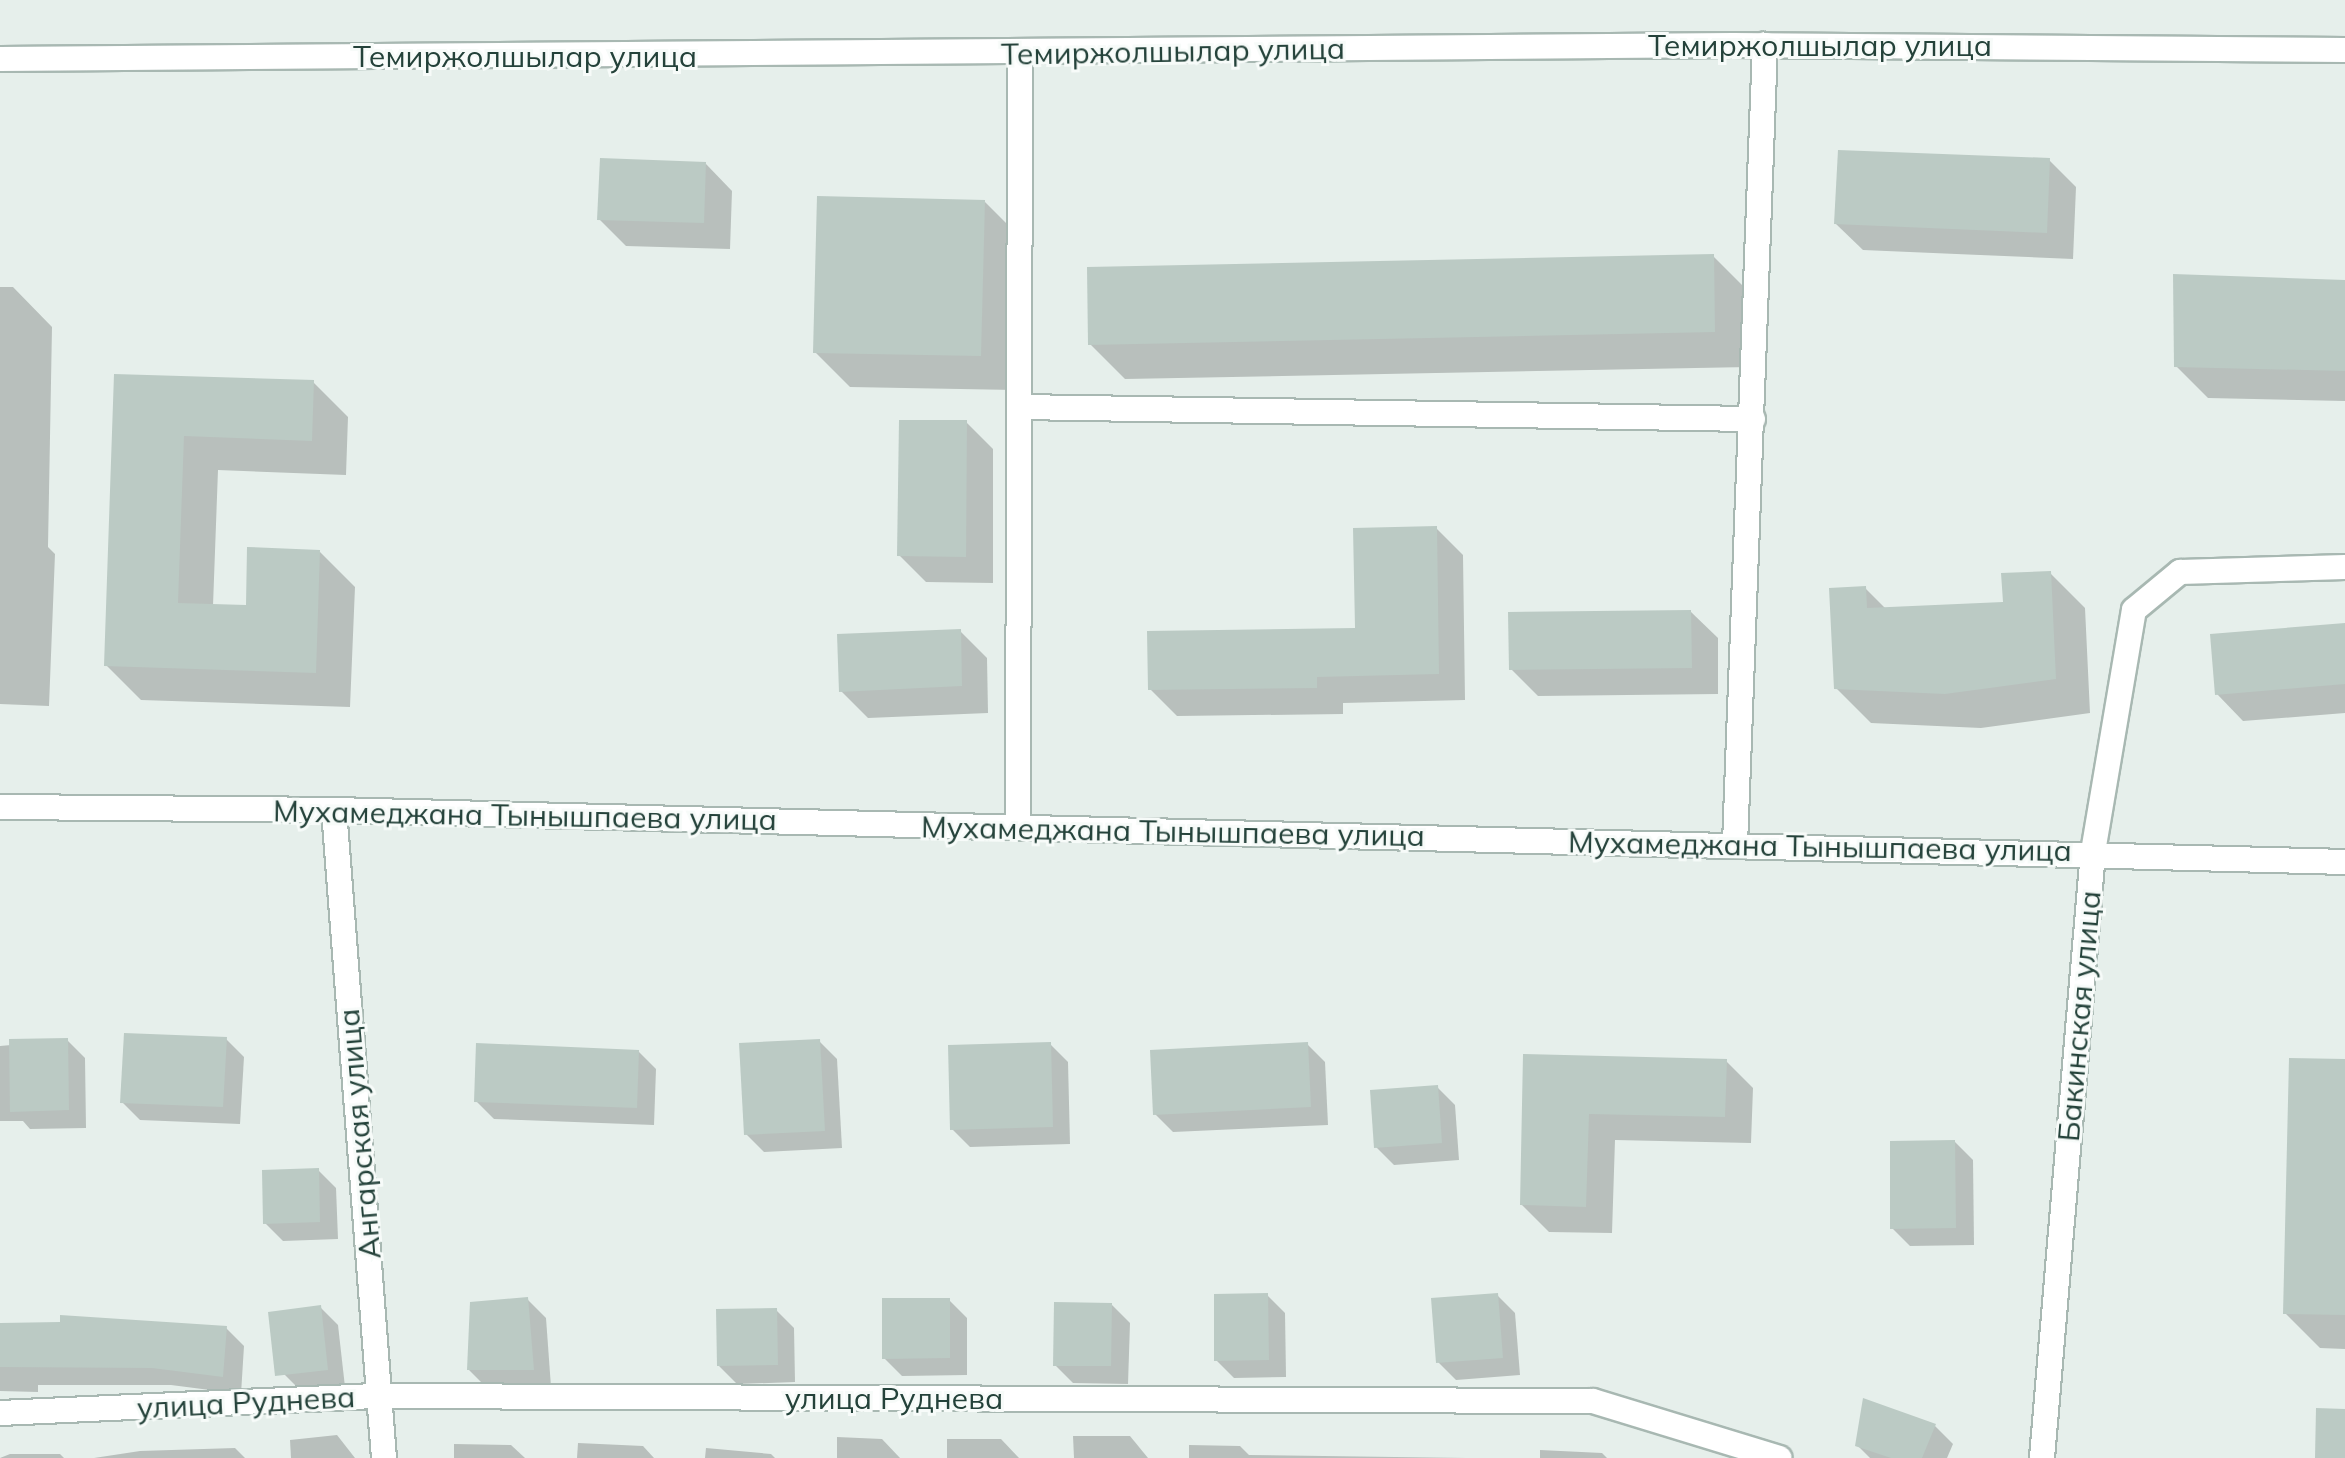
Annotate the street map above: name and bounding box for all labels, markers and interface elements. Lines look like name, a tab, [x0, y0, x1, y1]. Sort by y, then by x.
street label: Темиржолшылар улица	[1648, 27, 1992, 63]
street label: Темиржолшылар улица	[1001, 30, 1345, 72]
street label: Темиржолшылар улица	[353, 38, 697, 74]
street label: Мухамеджана Тынышпаева улица	[273, 793, 777, 837]
street label: Мухамеджана Тынышпаева улица	[921, 809, 1425, 853]
street label: Мухамеджана Тынышпаева улица	[1568, 824, 2072, 868]
street label: Бакинская улица	[2050, 889, 2108, 1143]
street label: Ангарская улица	[330, 1007, 388, 1261]
street label: улица Руднева	[136, 1378, 356, 1426]
street label: улица Руднева	[785, 1380, 1003, 1416]

